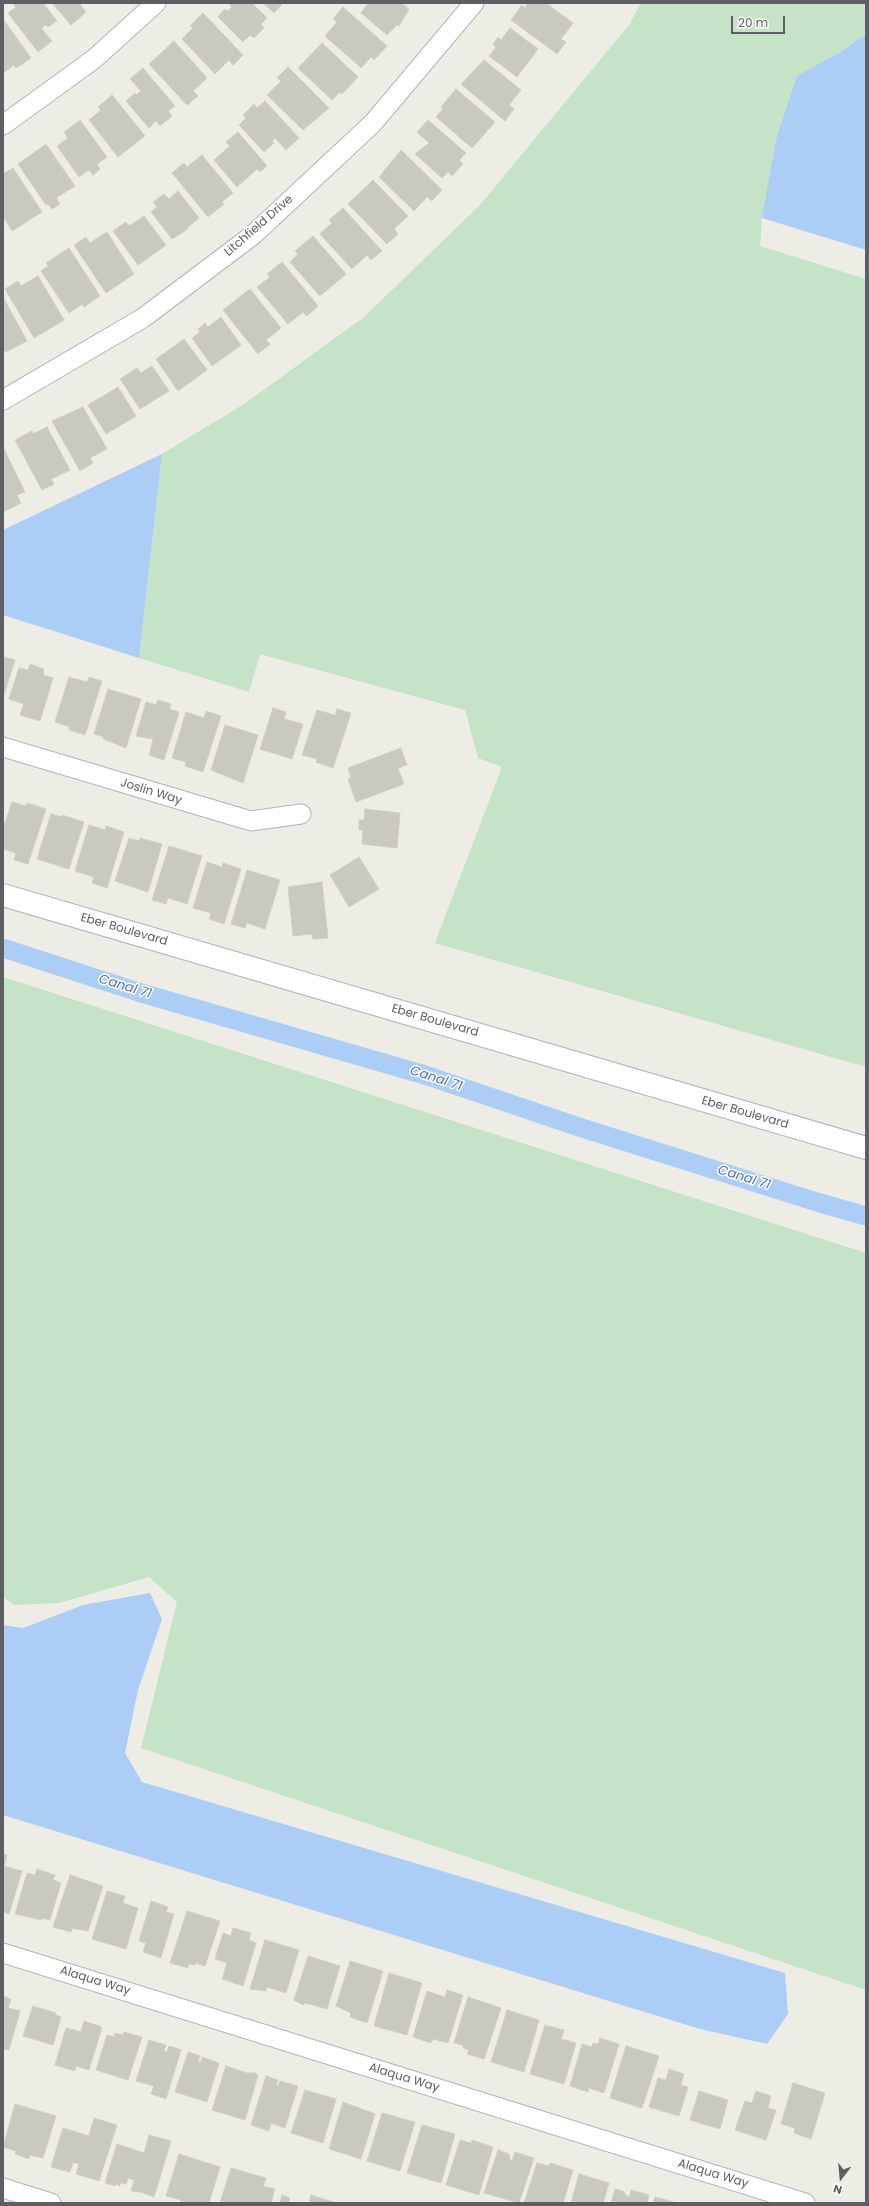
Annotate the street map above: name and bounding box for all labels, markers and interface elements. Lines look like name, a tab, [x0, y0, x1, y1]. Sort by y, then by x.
scale bar	[733, 8, 787, 34]
text: 20 m	[738, 14, 768, 31]
street label: Litchfield Drive	[222, 192, 296, 260]
street label: Joslin Way	[118, 776, 184, 808]
street label: Eber Boulevard	[79, 911, 169, 949]
water label: Canal 71	[97, 972, 153, 1002]
street label: Eber Boulevard	[390, 1002, 480, 1040]
water label: Canal 71	[408, 1063, 464, 1095]
street label: Eber Boulevard	[700, 1094, 790, 1132]
water label: Canal 71	[716, 1163, 772, 1193]
street label: Alaqua Way	[58, 1963, 132, 1999]
street label: Alaqua Way	[367, 2060, 441, 2096]
street label: Alaqua Way	[676, 2156, 750, 2192]
north arrow	[821, 2158, 861, 2198]
text: N	[832, 2181, 844, 2198]

